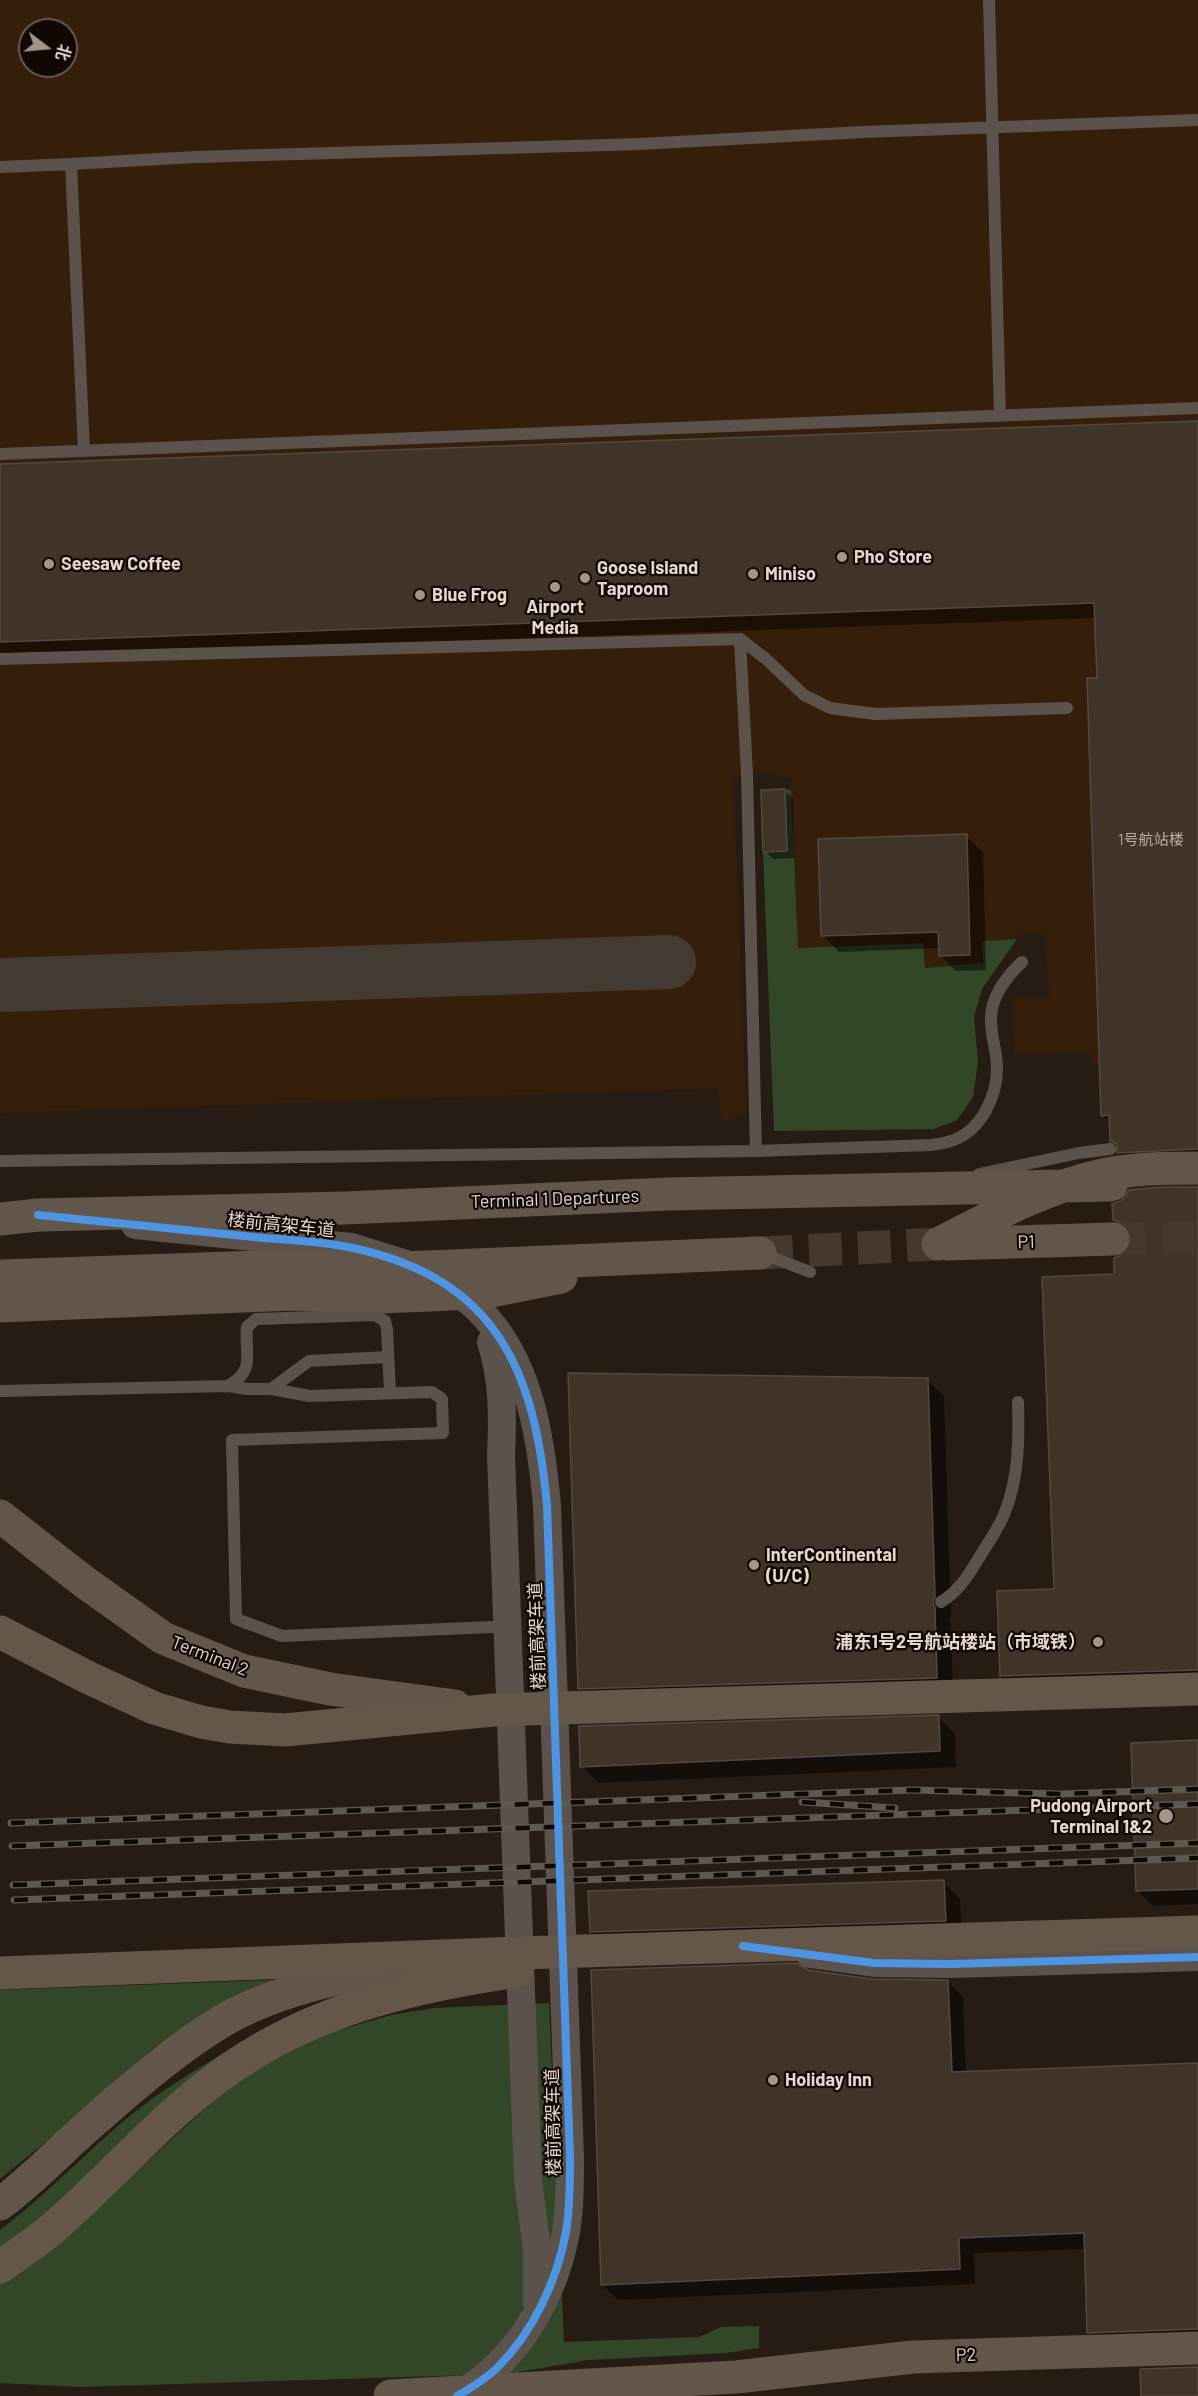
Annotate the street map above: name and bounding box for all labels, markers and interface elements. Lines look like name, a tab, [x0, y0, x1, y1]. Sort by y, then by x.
north arrow	[18, 18, 78, 78]
text: 北	[53, 42, 75, 63]
place label: Pho Store	[854, 546, 932, 568]
marker: Pho Store	[835, 550, 849, 564]
place label: Seesaw Coffee	[61, 553, 181, 575]
marker: Seesaw Coffee	[42, 557, 56, 571]
place label: Goose Island Taproom	[597, 557, 698, 600]
place label: Miniso	[765, 563, 816, 585]
marker: Miniso	[746, 567, 760, 581]
marker: Goose Island Taproom	[578, 571, 592, 585]
marker: Airport Media	[548, 580, 562, 594]
place label: Blue Frog	[432, 584, 507, 606]
marker: Blue Frog	[413, 588, 427, 602]
place label: Airport Media	[526, 596, 584, 638]
house number: 1号航站楼	[1118, 831, 1184, 849]
street label: Terminal 1 Departures	[470, 1185, 640, 1213]
street label: 楼前高架车道	[226, 1209, 336, 1241]
street label: P1	[1017, 1231, 1035, 1253]
place label: InterContinental (U/C)	[766, 1544, 896, 1586]
marker: InterContinental (U/C)	[747, 1558, 761, 1572]
street label: 楼前高架车道	[524, 1582, 550, 1690]
street label: Terminal 2	[168, 1631, 252, 1681]
place label: 浦东1号2号航站楼站（市域铁）	[836, 1631, 1086, 1653]
marker: 浦东1号2号航站楼站（市域铁）	[1091, 1635, 1105, 1649]
place label: Pudong Airport Terminal 1&2	[1030, 1795, 1152, 1838]
marker: Pudong Airport Terminal 1&2	[1157, 1807, 1175, 1825]
street label: 楼前高架车道	[541, 2068, 565, 2176]
place label: Holiday Inn	[785, 2069, 872, 2091]
marker: Holiday Inn	[766, 2073, 780, 2087]
street label: P2	[955, 2344, 977, 2366]

